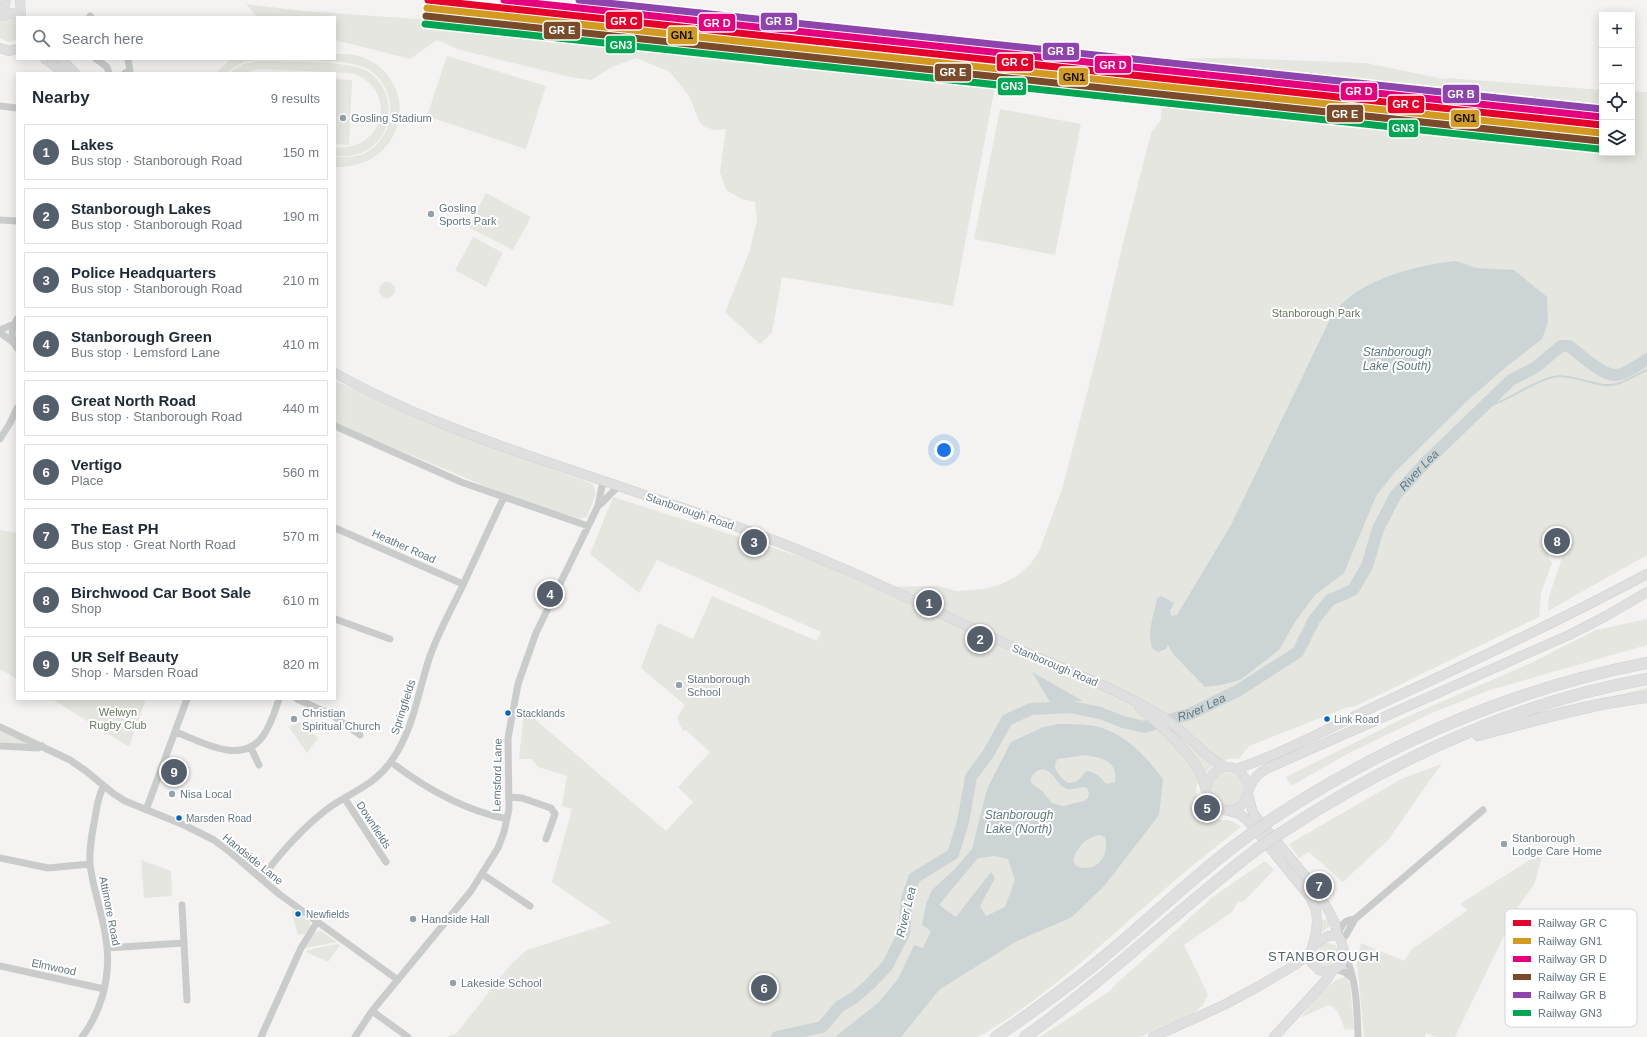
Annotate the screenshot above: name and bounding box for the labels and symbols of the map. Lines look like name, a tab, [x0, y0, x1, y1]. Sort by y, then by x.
line badge: GR C	[605, 11, 643, 30]
line badge: GR B	[760, 12, 798, 31]
line badge: GR D	[698, 13, 736, 32]
text: GR C	[610, 15, 638, 27]
text: GR B	[765, 15, 793, 27]
text: GR D	[703, 17, 731, 29]
line badge: GR E	[543, 21, 581, 40]
text: GR E	[549, 24, 575, 36]
line badge: GN1	[667, 26, 698, 45]
text: GN1	[671, 29, 693, 41]
line badge: GN3	[605, 35, 636, 54]
text: GN3	[610, 39, 632, 51]
line badge: GR B	[1042, 42, 1080, 61]
text: GR B	[1047, 45, 1075, 57]
line badge: GR C	[996, 53, 1034, 72]
line badge: GR D	[1094, 55, 1132, 74]
text: GR C	[1001, 56, 1029, 68]
text: GR D	[1099, 59, 1127, 71]
line badge: GR E	[934, 63, 972, 82]
text: GR E	[940, 66, 966, 78]
line badge: GN1	[1058, 67, 1089, 86]
text: GN1	[1063, 71, 1085, 83]
line badge: GN3	[997, 77, 1027, 96]
text: GN3	[1001, 80, 1023, 92]
line badge: GR D	[1340, 82, 1378, 101]
line badge: GR B	[1442, 84, 1480, 104]
text: GR D	[1345, 85, 1373, 97]
text: GR B	[1447, 88, 1475, 100]
line badge: GR C	[1387, 95, 1425, 114]
text: GR C	[1392, 98, 1420, 110]
line badge: GR E	[1326, 104, 1364, 123]
text: GR E	[1332, 108, 1358, 120]
line badge: GN1	[1450, 109, 1480, 128]
place label: Gosling Stadium	[351, 112, 432, 124]
text: GN1	[1454, 112, 1476, 124]
marker: Gosling Stadium	[338, 113, 348, 123]
line badge: GN3	[1388, 119, 1419, 138]
text: GN3	[1392, 122, 1414, 134]
place label: Gosling Sports Park	[439, 202, 497, 227]
marker: Gosling Sports Park	[426, 209, 436, 219]
park label: Stanborough Park	[1272, 307, 1361, 319]
water label: Stanborough Lake (South)	[1363, 345, 1432, 373]
your location	[934, 440, 954, 460]
water label: River Lea	[1396, 446, 1442, 494]
street label: Stanborough Road	[644, 490, 736, 532]
pin: 8	[1544, 526, 1570, 556]
street label: Heather Road	[370, 527, 438, 565]
pin: 3	[741, 527, 767, 557]
pin: 4	[537, 579, 563, 609]
pin: 1	[916, 588, 942, 618]
pin: 2	[967, 624, 993, 654]
street label: Stanborough Road	[1010, 641, 1100, 689]
place label: Stanborough School	[687, 673, 750, 698]
street label: Springfields	[388, 677, 418, 736]
marker: Stanborough School	[674, 680, 684, 690]
water label: River Lea	[1176, 691, 1228, 724]
park label: Welwyn Rugby Club	[89, 706, 147, 731]
place label: Christian Spiritual Church	[302, 707, 380, 732]
marker: Stacklands	[503, 708, 513, 718]
place label: Stacklands	[516, 708, 565, 719]
marker: Christian Spiritual Church	[289, 714, 299, 724]
marker: Link Road	[1322, 714, 1332, 724]
place label: Link Road	[1334, 714, 1379, 725]
street label: Lemsford Lane	[490, 738, 504, 812]
pin: 9	[161, 757, 187, 787]
place label: Nisa Local	[180, 788, 231, 800]
marker: Nisa Local	[167, 789, 177, 799]
pin: 5	[1194, 793, 1220, 823]
street label: Downfields	[354, 799, 394, 851]
water label: Stanborough Lake (North)	[985, 808, 1054, 836]
marker: Marsden Road	[174, 813, 184, 823]
place label: Marsden Road	[186, 813, 252, 824]
street label: Handside Lane	[220, 831, 286, 887]
place label: Stanborough Lodge Care Home	[1512, 832, 1602, 857]
marker: Stanborough Lodge Care Home	[1499, 839, 1509, 849]
pin: 7	[1306, 871, 1332, 901]
street label: Attimore Road	[97, 875, 123, 947]
water label: River Lea	[893, 885, 919, 939]
marker: Newfields	[293, 909, 303, 919]
place label: Newfields	[306, 909, 349, 920]
legend	[1505, 909, 1637, 1027]
place label: Handside Hall	[421, 913, 489, 925]
marker: Handside Hall	[408, 914, 418, 924]
text: Railway GR C	[1538, 917, 1607, 929]
text: Railway GN1	[1538, 935, 1602, 947]
district label: STANBOROUGH	[1268, 949, 1380, 964]
text: Railway GR D	[1538, 953, 1607, 965]
street label: Elmwood	[31, 956, 77, 978]
text: Railway GR E	[1538, 971, 1606, 983]
pin: 6	[751, 973, 777, 1003]
place label: Lakeside School	[461, 977, 542, 989]
marker: Lakeside School	[448, 978, 458, 988]
text: Railway GR B	[1538, 989, 1606, 1001]
text: Railway GN3	[1538, 1007, 1602, 1019]

